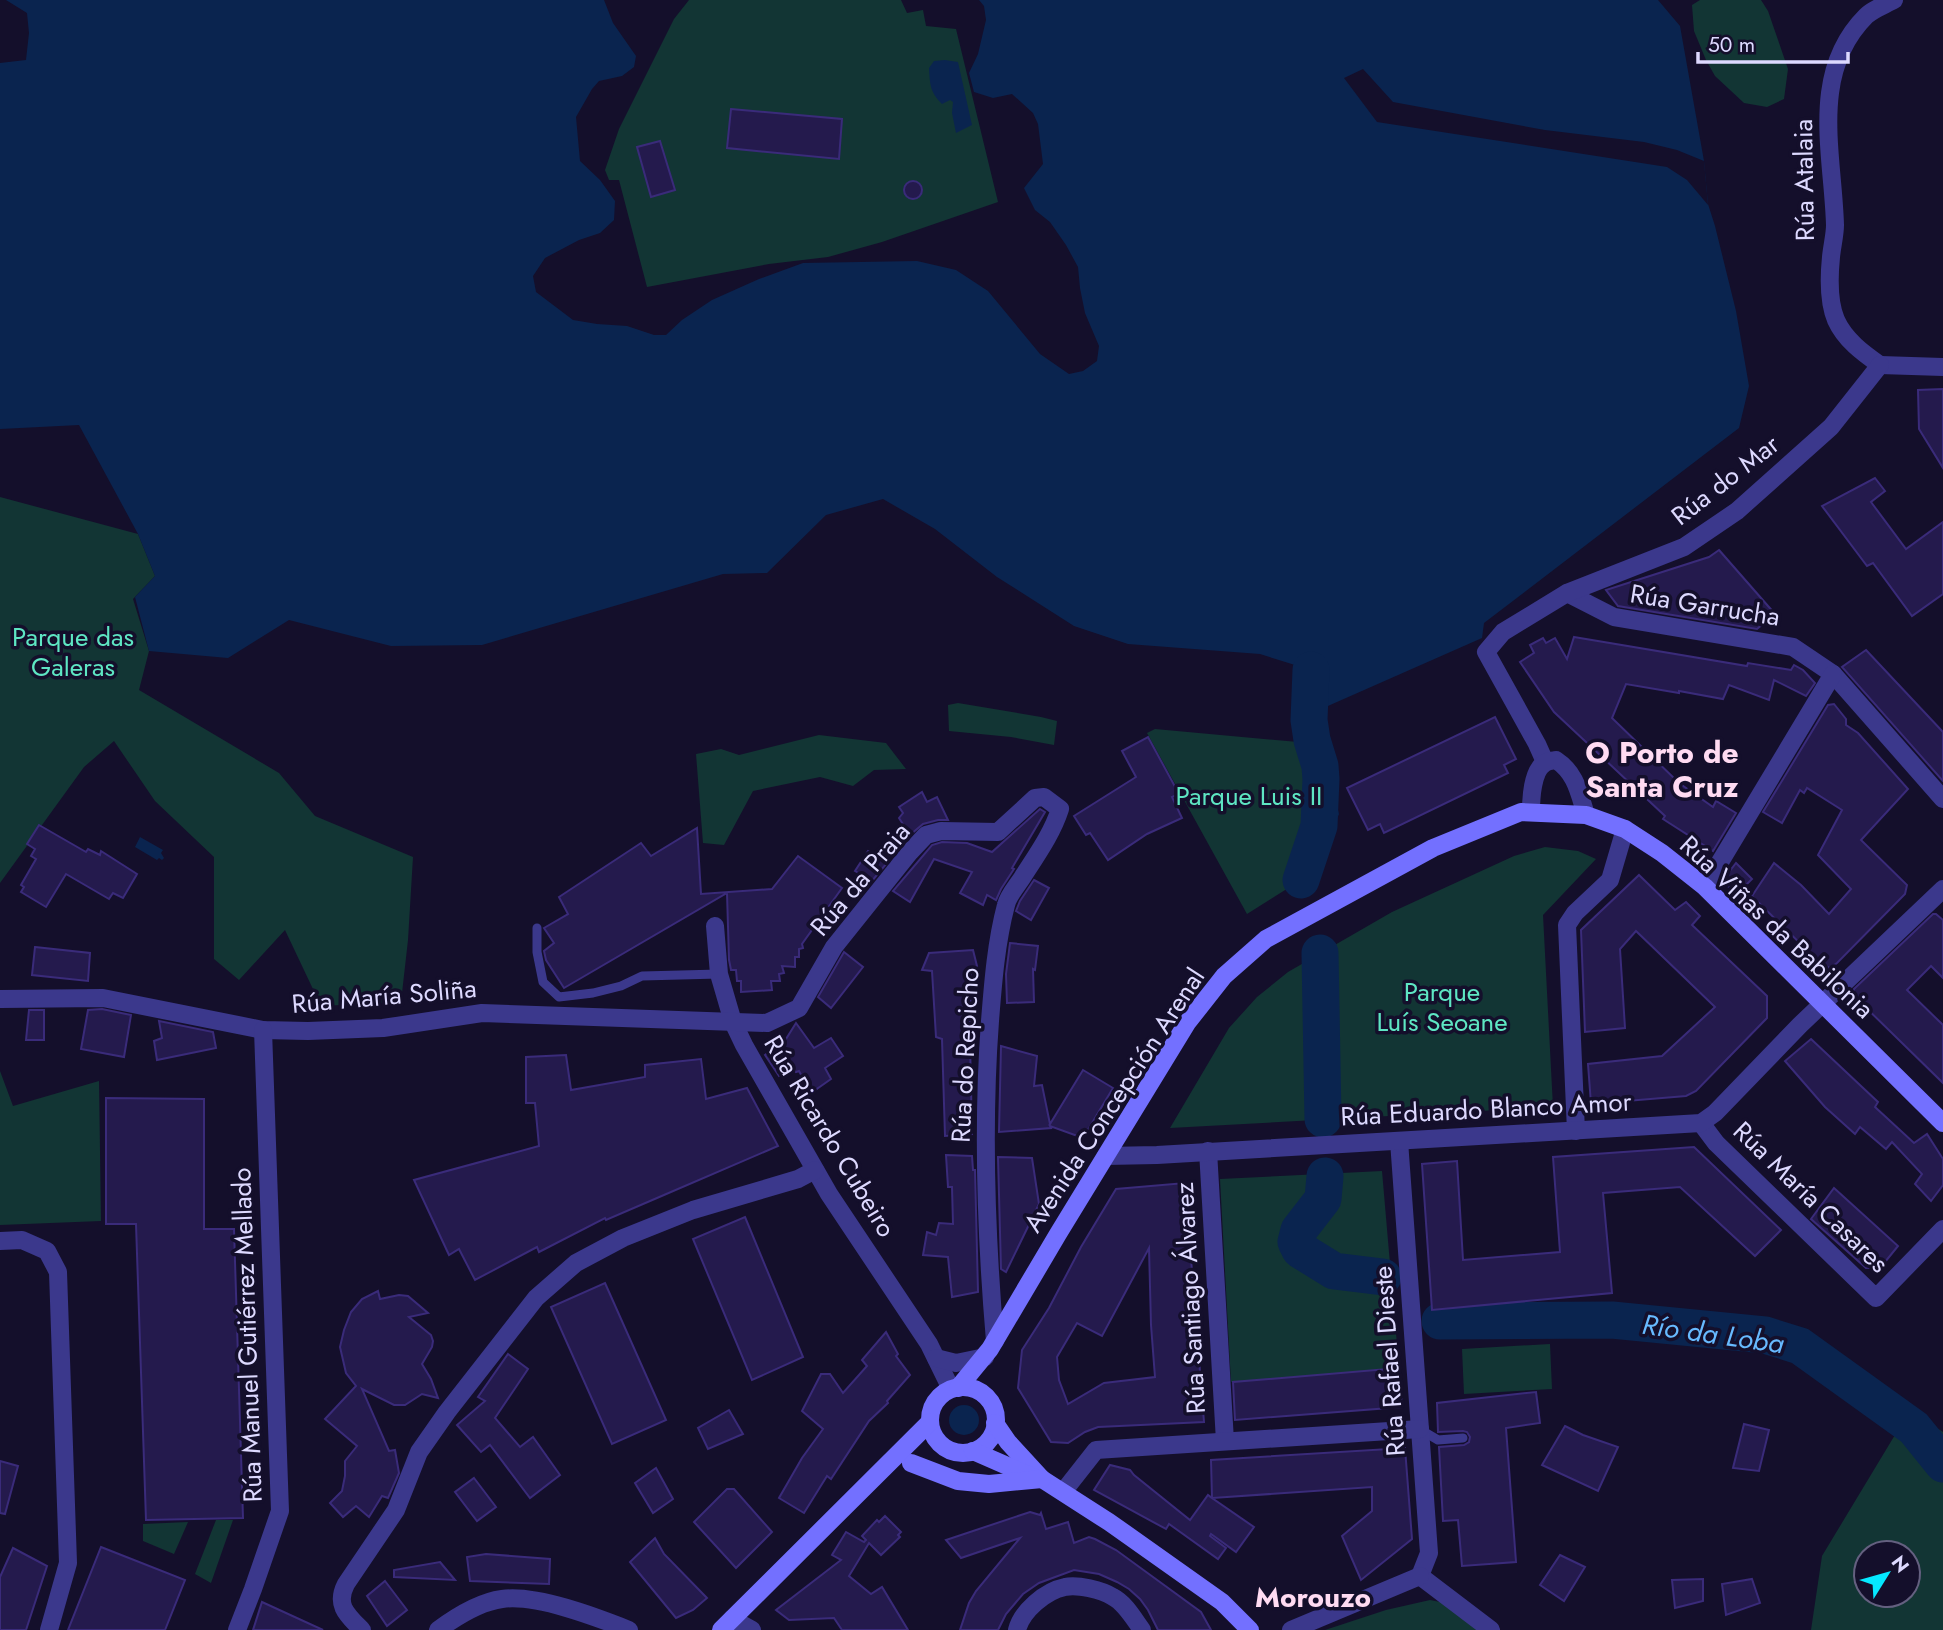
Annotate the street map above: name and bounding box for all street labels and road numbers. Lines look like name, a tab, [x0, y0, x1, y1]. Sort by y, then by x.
street label: Rúa Atalaia	[1784, 119, 1824, 241]
street label: Rúa do Mar	[1663, 426, 1787, 534]
street label: Rúa Garrucha	[1627, 574, 1783, 636]
street label: Rúa da Praia	[801, 814, 919, 944]
street label: Rúa Viñas da Babilonia	[1671, 827, 1883, 1027]
street label: Avenida Concepción Arenal	[1014, 960, 1214, 1240]
street label: Rúa do Repicho	[941, 967, 989, 1143]
street label: Rúa María Soliña	[290, 969, 478, 1023]
street label: Rúa Ricardo Cubeiro	[755, 1028, 905, 1244]
street label: Rúa Eduardo Blanco Amor	[1340, 1082, 1632, 1136]
street label: Rúa María Casares	[1725, 1113, 1897, 1281]
street label: Rúa Manuel Gutiérrez Mellado	[222, 1167, 272, 1503]
street label: Rúa Santiago Álvarez	[1165, 1181, 1215, 1415]
street label: Rúa Rafael Dieste	[1363, 1265, 1415, 1457]

